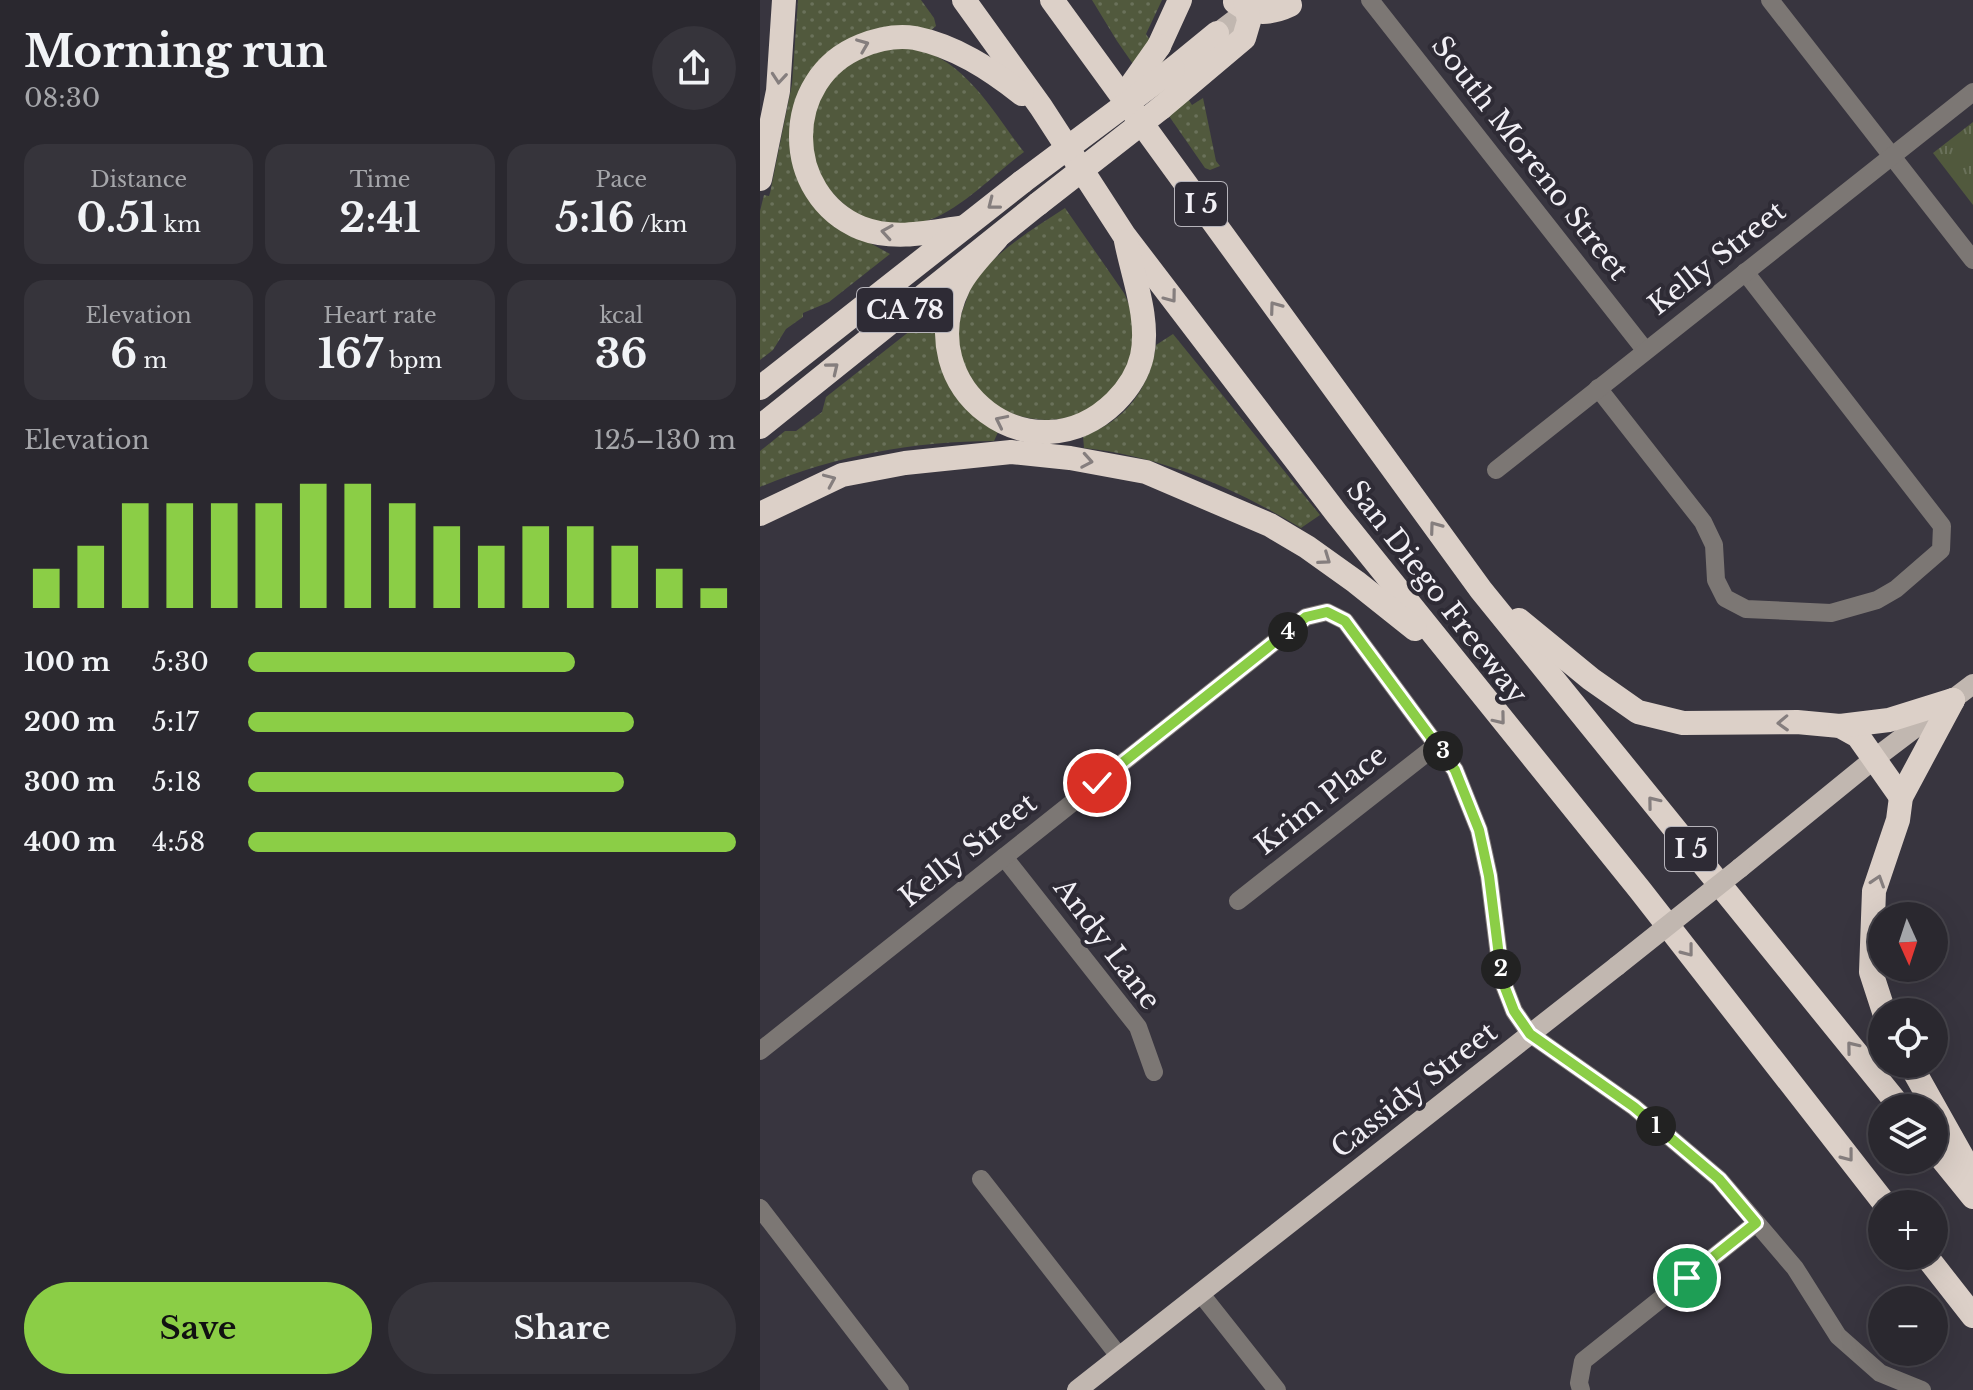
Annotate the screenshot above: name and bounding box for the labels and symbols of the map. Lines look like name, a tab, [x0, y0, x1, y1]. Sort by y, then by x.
street label: South Moreno Street	[1424, 29, 1636, 287]
one-way arrow	[855, 38, 869, 55]
one-way arrow	[771, 72, 788, 85]
road number: I 5	[1175, 182, 1227, 226]
street label: Kelly Street	[1641, 193, 1793, 322]
one-way arrow	[987, 195, 1002, 209]
one-way arrow	[880, 224, 894, 241]
road number: CA 78	[857, 288, 953, 332]
one-way arrow	[1162, 288, 1176, 303]
one-way arrow	[1271, 302, 1285, 316]
one-way arrow	[823, 363, 838, 378]
one-way arrow	[995, 415, 1010, 431]
one-way arrow	[1080, 451, 1094, 468]
street label: San Diego Freeway	[1339, 473, 1535, 711]
one-way arrow	[822, 474, 837, 490]
one-way arrow	[1431, 521, 1445, 536]
one-way arrow	[1316, 549, 1331, 564]
pin: 4	[1268, 612, 1308, 652]
one-way arrow	[1490, 710, 1505, 724]
one-way arrow	[1776, 714, 1789, 731]
pin: 3	[1423, 731, 1463, 771]
street label: Krim Place	[1248, 738, 1394, 862]
pin	[1063, 749, 1131, 817]
street label: Kelly Street	[892, 785, 1044, 914]
one-way arrow	[1648, 797, 1663, 811]
road number: I 5	[1665, 827, 1717, 871]
street label: Andy Lane	[1046, 870, 1168, 1017]
one-way arrow	[1869, 875, 1885, 889]
north arrow	[1868, 902, 1948, 982]
one-way arrow	[1678, 942, 1692, 957]
pin: 2	[1481, 949, 1521, 989]
street label: Cassidy Street	[1324, 1014, 1504, 1166]
one-way arrow	[1847, 1042, 1861, 1057]
pin: 1	[1636, 1106, 1676, 1146]
one-way arrow	[1838, 1147, 1853, 1161]
pin	[1653, 1244, 1721, 1312]

